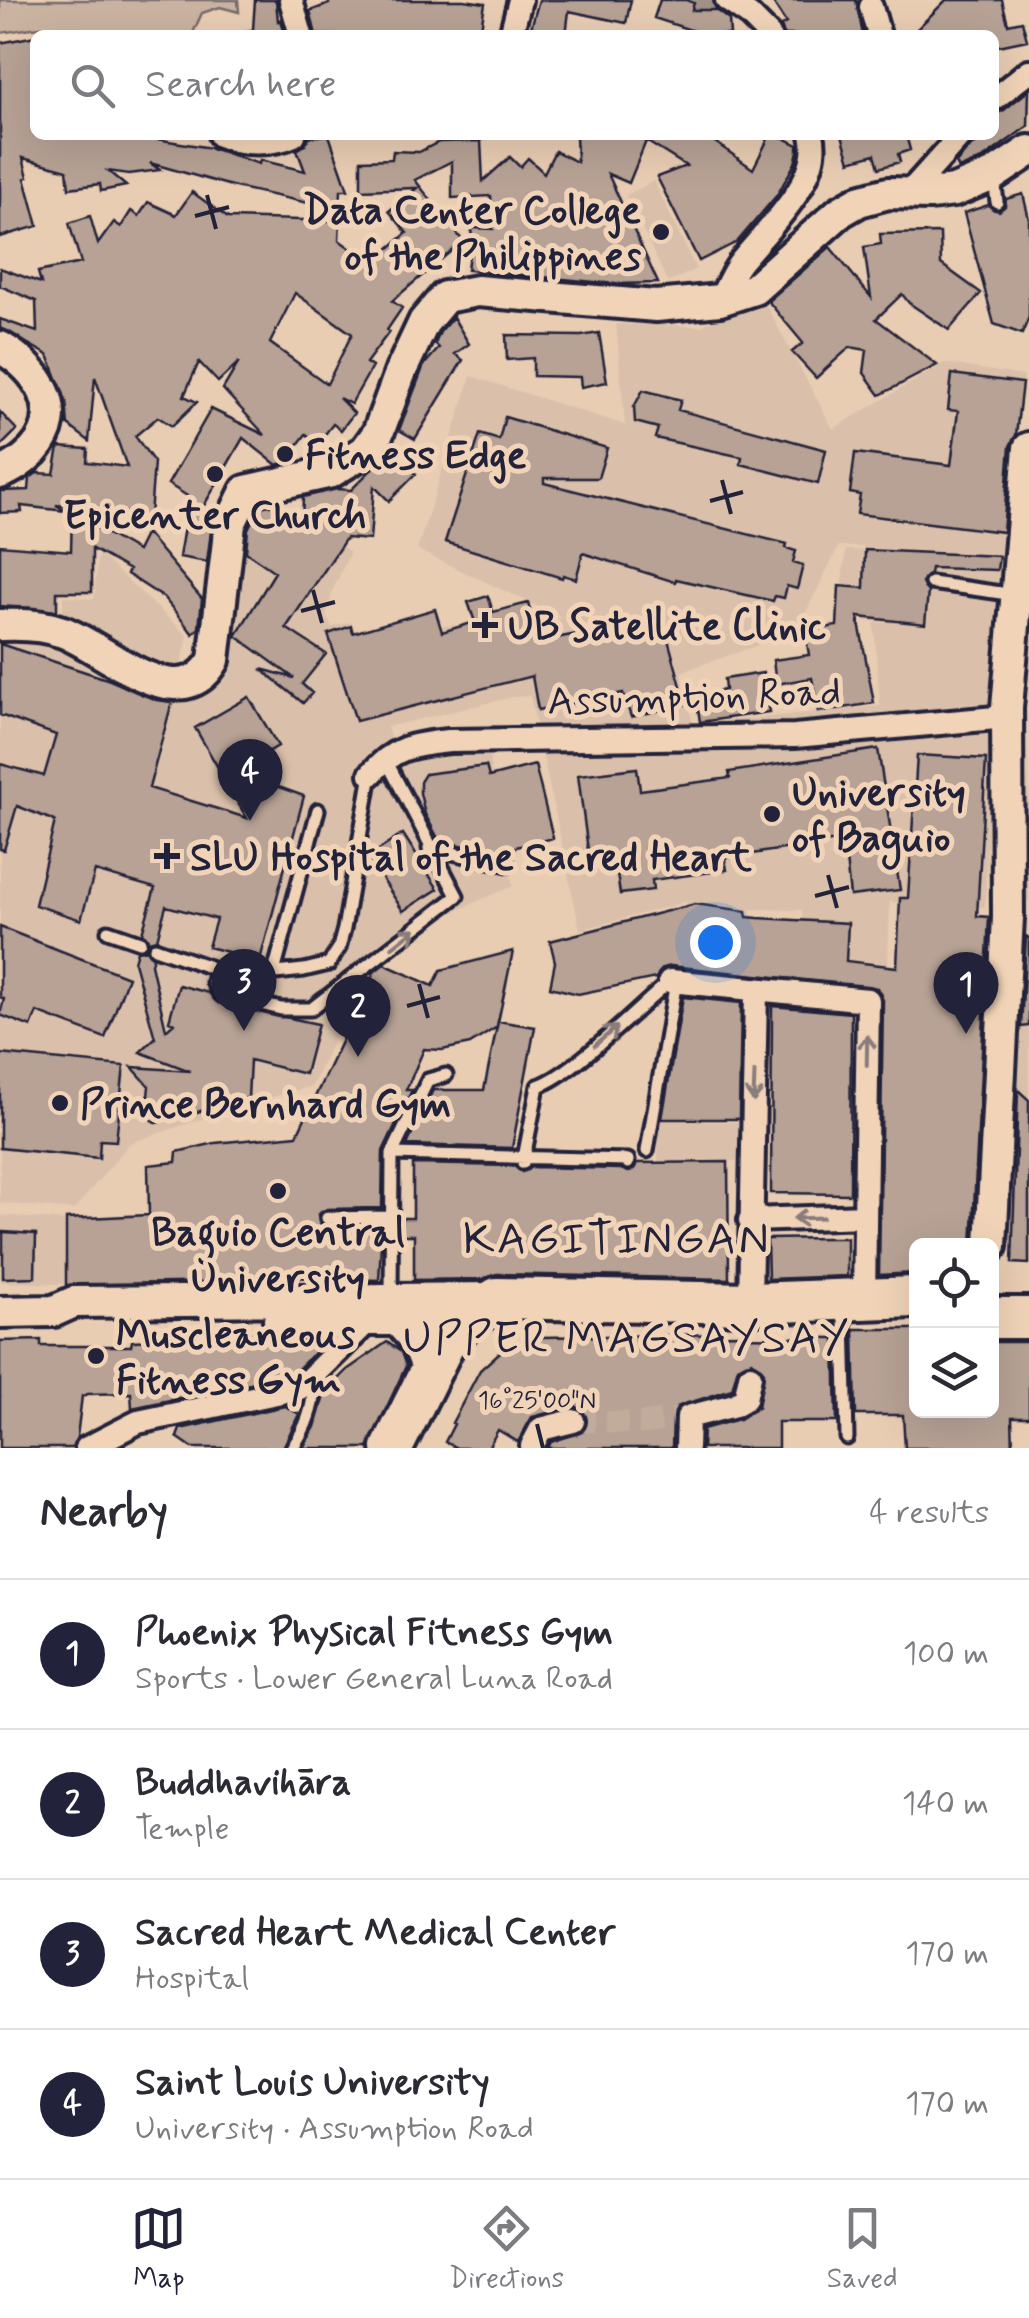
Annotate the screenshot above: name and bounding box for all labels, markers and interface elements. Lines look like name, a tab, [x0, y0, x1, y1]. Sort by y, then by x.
search box	[30, 30, 999, 140]
icon: search	[65, 58, 120, 113]
text: Search here	[145, 61, 336, 110]
place label: Data Center College of the Philippines	[303, 186, 641, 284]
marker: Data Center College of the Philippines	[650, 221, 672, 243]
place label: Fitness Edge	[305, 431, 527, 484]
marker: Fitness Edge	[274, 443, 296, 465]
marker: Epicenter Church	[204, 463, 226, 485]
place label: Epicenter Church	[63, 491, 367, 543]
place label: UB Satellite Clinic	[508, 602, 827, 654]
marker: UB Satellite Clinic	[472, 612, 498, 638]
street label: Assumption Road	[546, 667, 842, 729]
pin: 4	[218, 738, 282, 821]
place label: University of Baguio	[792, 768, 966, 870]
marker: University of Baguio	[761, 803, 783, 825]
place label: SLU Hospital of the Sacred Heart	[190, 833, 752, 885]
marker: SLU Hospital of the Sacred Heart	[154, 843, 180, 869]
your location	[690, 917, 741, 968]
one-way arrow	[391, 927, 417, 949]
pin: 3	[212, 948, 276, 1031]
pin: 1	[934, 952, 998, 1034]
pin: 2	[326, 974, 390, 1057]
one-way arrow	[592, 1025, 618, 1047]
one-way arrow	[858, 1034, 876, 1066]
one-way arrow	[744, 1071, 763, 1103]
place label: Prince Bernhard Gym	[80, 1080, 451, 1132]
marker: Prince Bernhard Gym	[49, 1092, 71, 1114]
marker: Baguio Central University	[267, 1180, 289, 1202]
place label: Baguio Central University	[151, 1208, 405, 1306]
one-way arrow	[792, 1209, 824, 1228]
district label: KAGITINGAN	[463, 1211, 771, 1270]
map controls	[909, 1238, 999, 1418]
button: locate	[909, 1238, 999, 1328]
place label: Muscleaneous Fitness Gym	[116, 1310, 356, 1408]
district label: UPPER MAGSAYSAY	[403, 1310, 851, 1369]
button: layers	[909, 1328, 999, 1418]
marker: Muscleaneous Fitness Gym	[85, 1345, 107, 1367]
text: 16°25'00"N	[478, 1385, 596, 1418]
text: Nearby	[40, 1486, 168, 1541]
text: 4 results	[869, 1492, 989, 1534]
text: Phoenix Physical Fitness Gym	[135, 1609, 613, 1658]
text: 1	[65, 1633, 80, 1675]
text: 100 m	[903, 1633, 989, 1675]
text: Sports · Lower General Luna Road	[135, 1658, 613, 1700]
text: Buddhavihāra	[135, 1759, 351, 1808]
text: 2	[65, 1783, 80, 1825]
text: 140 m	[902, 1783, 989, 1825]
text: Temple	[135, 1808, 230, 1850]
text: Sacred Heart Medical Center	[135, 1909, 615, 1958]
text: 3	[65, 1933, 80, 1975]
text: 170 m	[905, 1933, 989, 1975]
text: Hospital	[135, 1958, 249, 2000]
text: Saint Louis University	[135, 2059, 490, 2108]
text: 4	[63, 2083, 82, 2125]
text: 170 m	[905, 2083, 989, 2125]
text: University · Assumption Road	[135, 2108, 534, 2150]
tab: Map	[131, 2201, 186, 2298]
tab: Directions	[449, 2201, 564, 2298]
tab: Saved	[827, 2201, 898, 2298]

